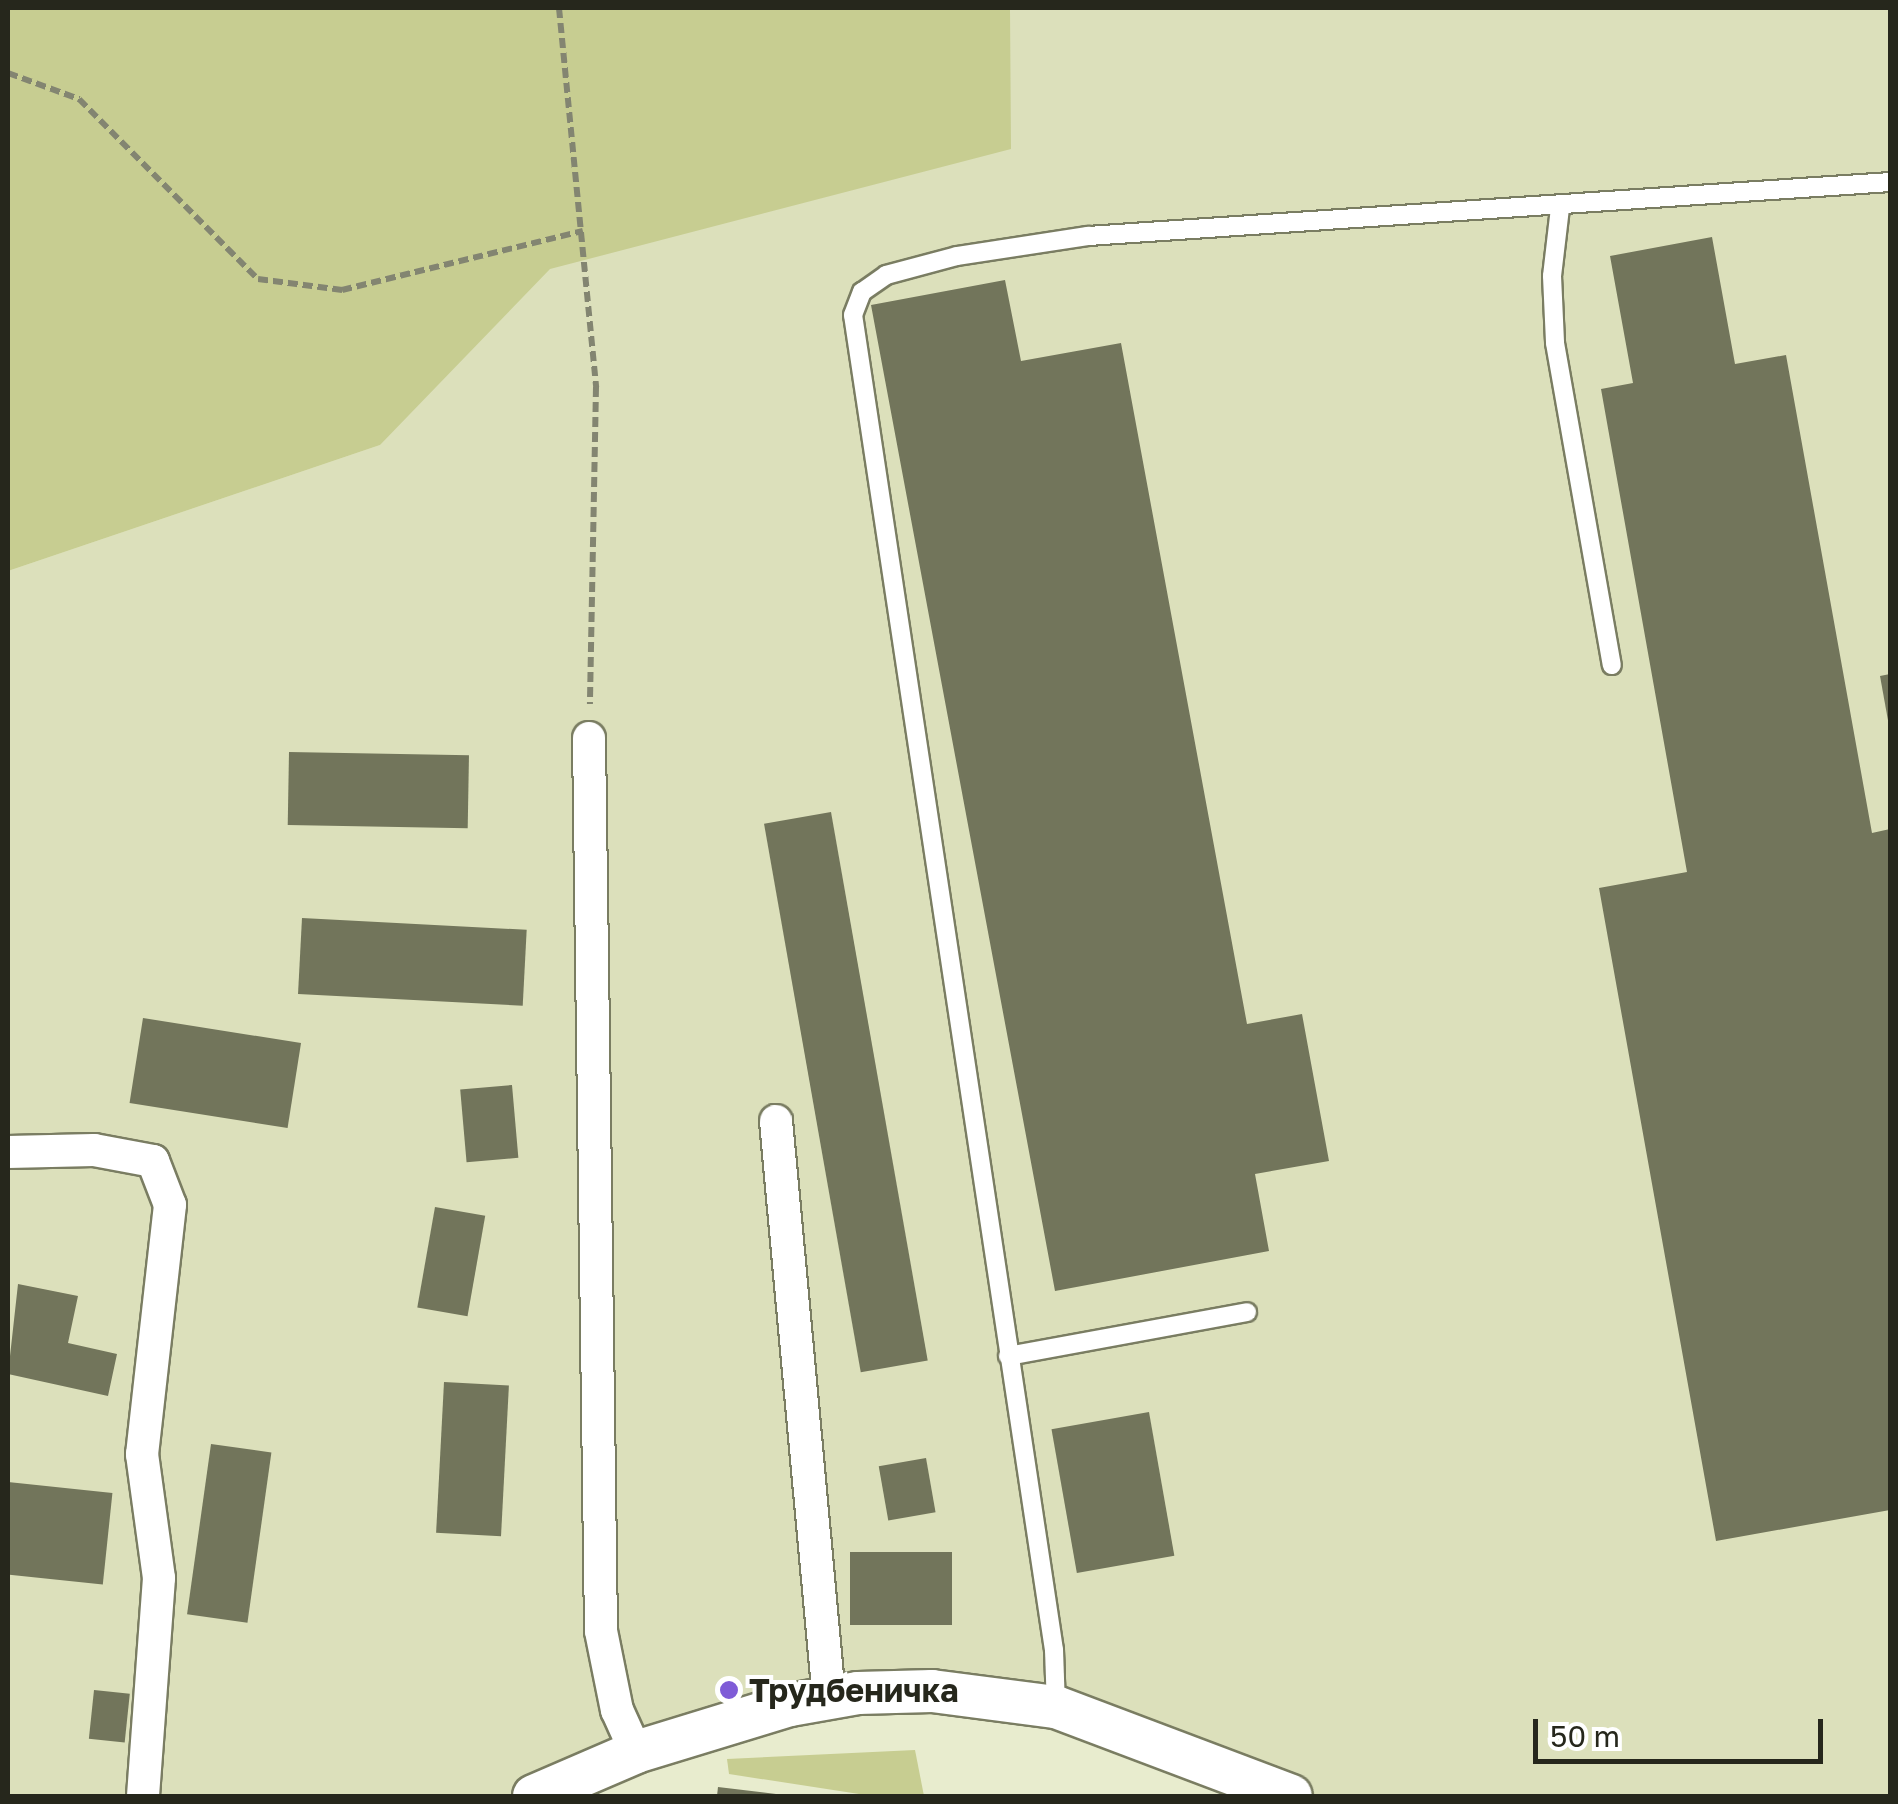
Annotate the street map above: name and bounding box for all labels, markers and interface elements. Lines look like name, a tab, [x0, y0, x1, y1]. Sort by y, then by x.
place label: Трудбеничка	[749, 1671, 958, 1709]
marker: Трудбеничка	[718, 1679, 740, 1701]
scale bar	[1538, 1699, 1828, 1761]
text: 50 m	[1550, 1718, 1620, 1754]

